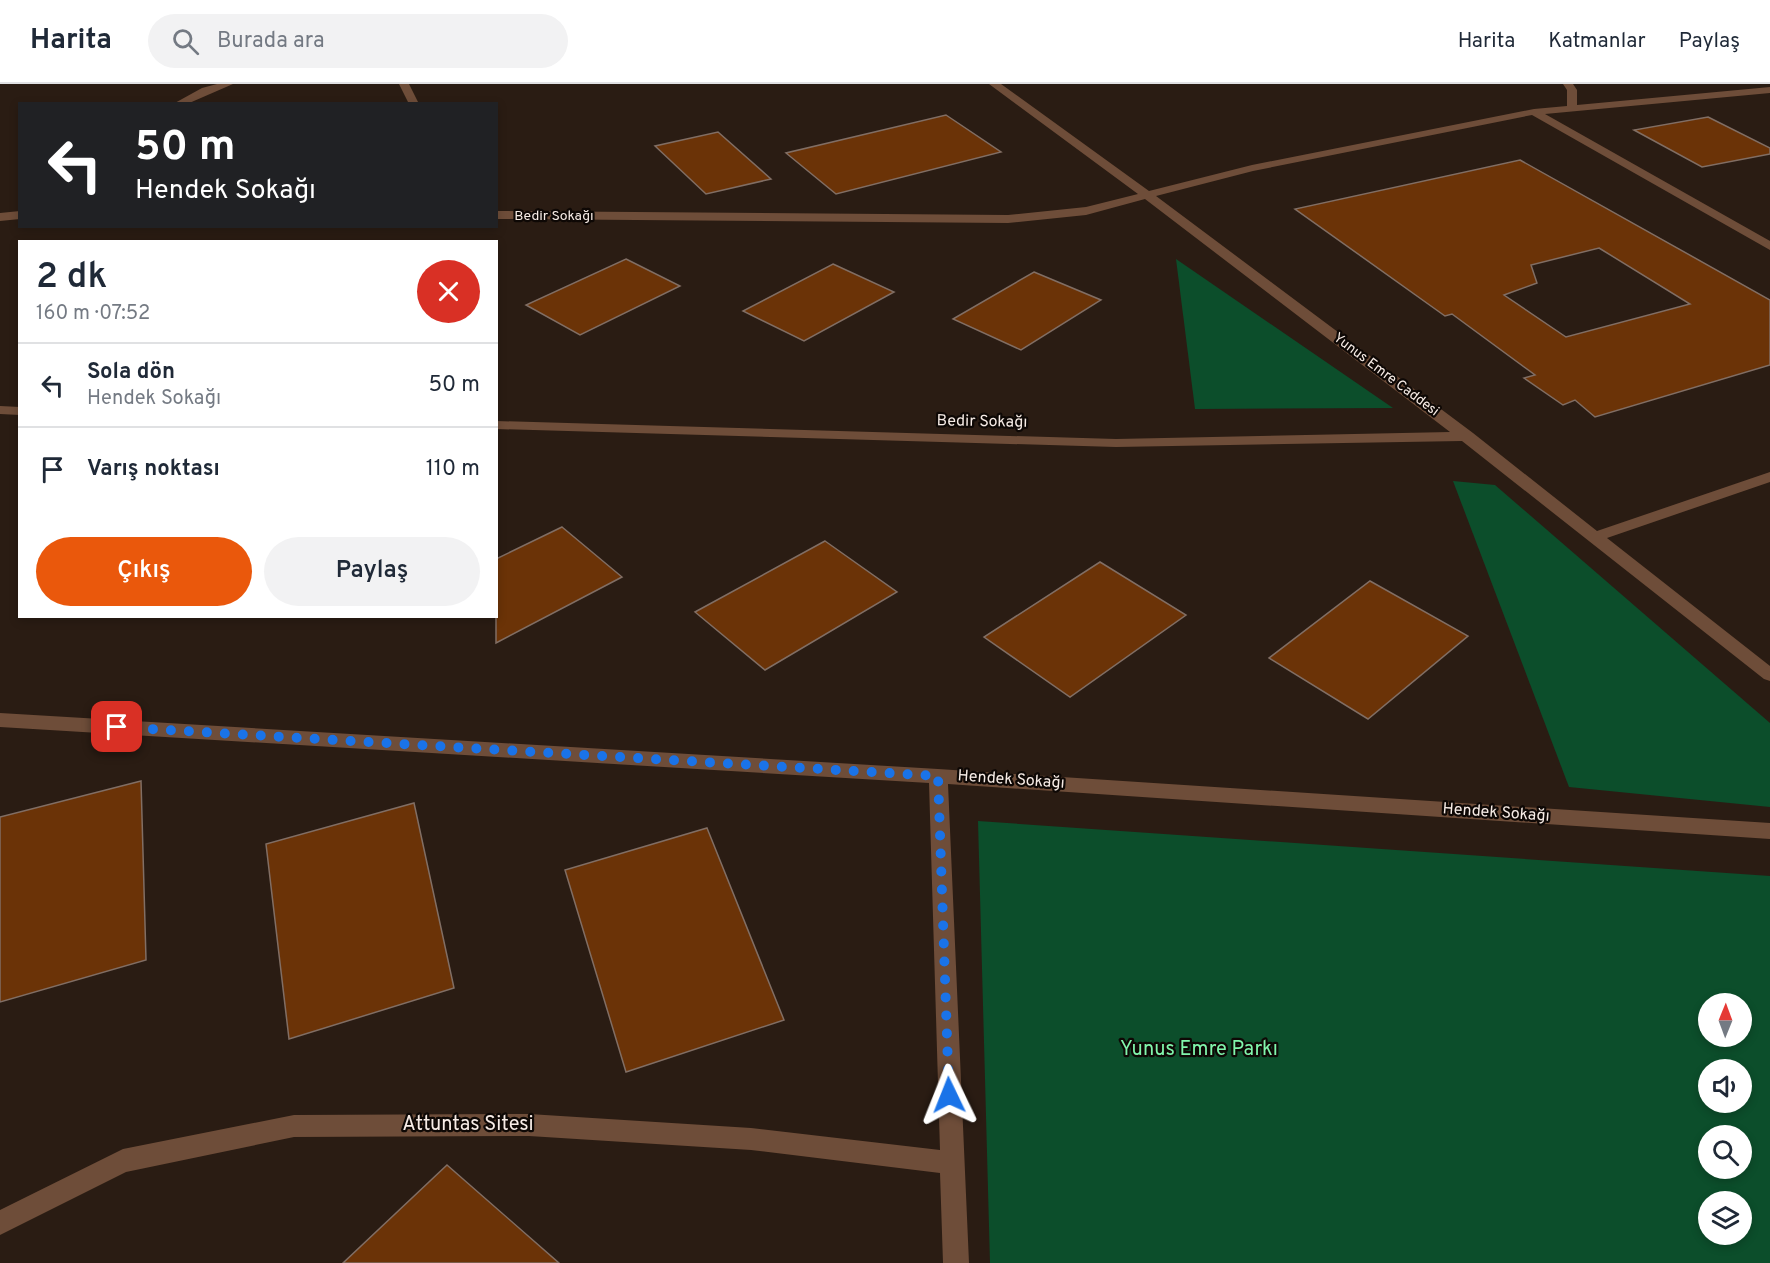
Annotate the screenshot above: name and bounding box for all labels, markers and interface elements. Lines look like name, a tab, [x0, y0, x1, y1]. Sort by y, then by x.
search box	[148, 14, 568, 68]
text: Harita	[30, 23, 112, 59]
icon: search	[169, 25, 202, 58]
text: Burada ara	[217, 28, 325, 55]
text: Harita	[1458, 28, 1515, 55]
text: Katmanlar	[1548, 28, 1646, 55]
text: Paylaş	[1679, 28, 1740, 55]
text: 50 m	[135, 122, 236, 175]
icon: left	[36, 126, 114, 204]
text: Hendek Sokağı	[135, 174, 316, 208]
street label: Bedir Sokağı	[514, 208, 594, 225]
text: 2 dk	[36, 255, 107, 301]
button: close	[417, 260, 480, 323]
text: 160 m · 07:52	[36, 301, 150, 327]
street label: Yunus Emre Caddesi	[1330, 330, 1442, 420]
text: Sola dön	[87, 359, 175, 386]
icon: left	[36, 369, 69, 402]
text: 50 m	[428, 372, 480, 399]
text: Hendek Sokağı	[87, 386, 221, 412]
street label: Bedir Sokağı	[936, 411, 1028, 433]
icon: arrive	[36, 453, 69, 486]
text: Varış noktası	[87, 456, 220, 483]
text: 110 m	[426, 456, 480, 483]
button: Çıkış	[36, 537, 252, 606]
button: Paylaş	[264, 537, 480, 606]
pin	[91, 701, 142, 752]
icon: arrive	[100, 710, 133, 743]
street label: Hendek Sokağı	[957, 766, 1065, 794]
street label: Hendek Sokağı	[1442, 799, 1550, 827]
north arrow	[1698, 993, 1752, 1047]
map controls	[1698, 993, 1752, 1245]
park label: Yunus Emre Parkı	[1120, 1037, 1278, 1063]
button: sound	[1698, 1059, 1752, 1113]
position arrow	[917, 1063, 981, 1127]
street label: Attuntas Sitesi	[402, 1112, 534, 1138]
button: search	[1698, 1125, 1752, 1179]
button: layers	[1698, 1191, 1752, 1245]

